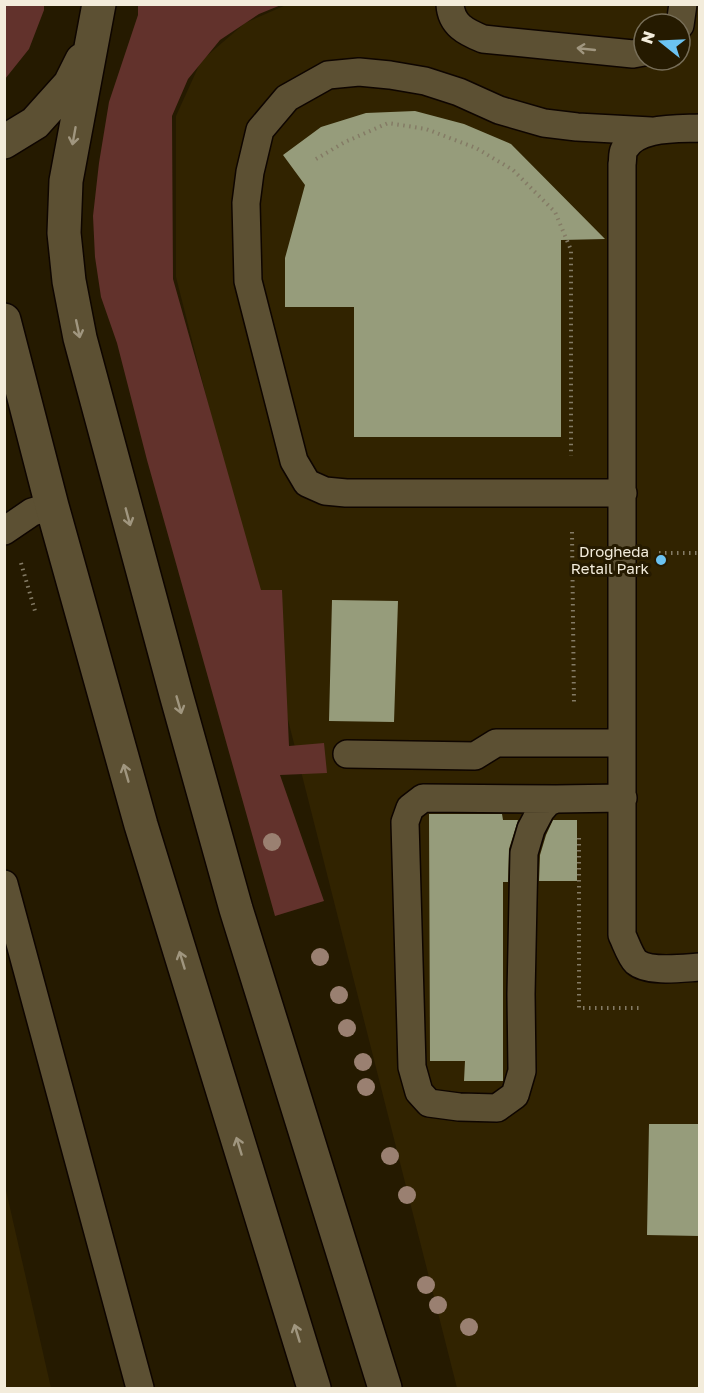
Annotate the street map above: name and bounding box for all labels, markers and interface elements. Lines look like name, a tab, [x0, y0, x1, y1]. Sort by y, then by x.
north arrow	[632, 12, 692, 72]
text: N	[636, 28, 659, 46]
one-way arrow	[576, 43, 596, 54]
one-way arrow	[68, 125, 79, 145]
one-way arrow	[73, 318, 84, 338]
one-way arrow	[123, 507, 135, 526]
place label: Drogheda Retail Park	[571, 542, 650, 577]
marker: Drogheda Retail Park	[654, 553, 668, 567]
one-way arrow	[174, 696, 185, 715]
one-way arrow	[120, 764, 131, 783]
one-way arrow	[176, 951, 187, 970]
one-way arrow	[233, 1137, 244, 1156]
one-way arrow	[291, 1324, 302, 1343]

